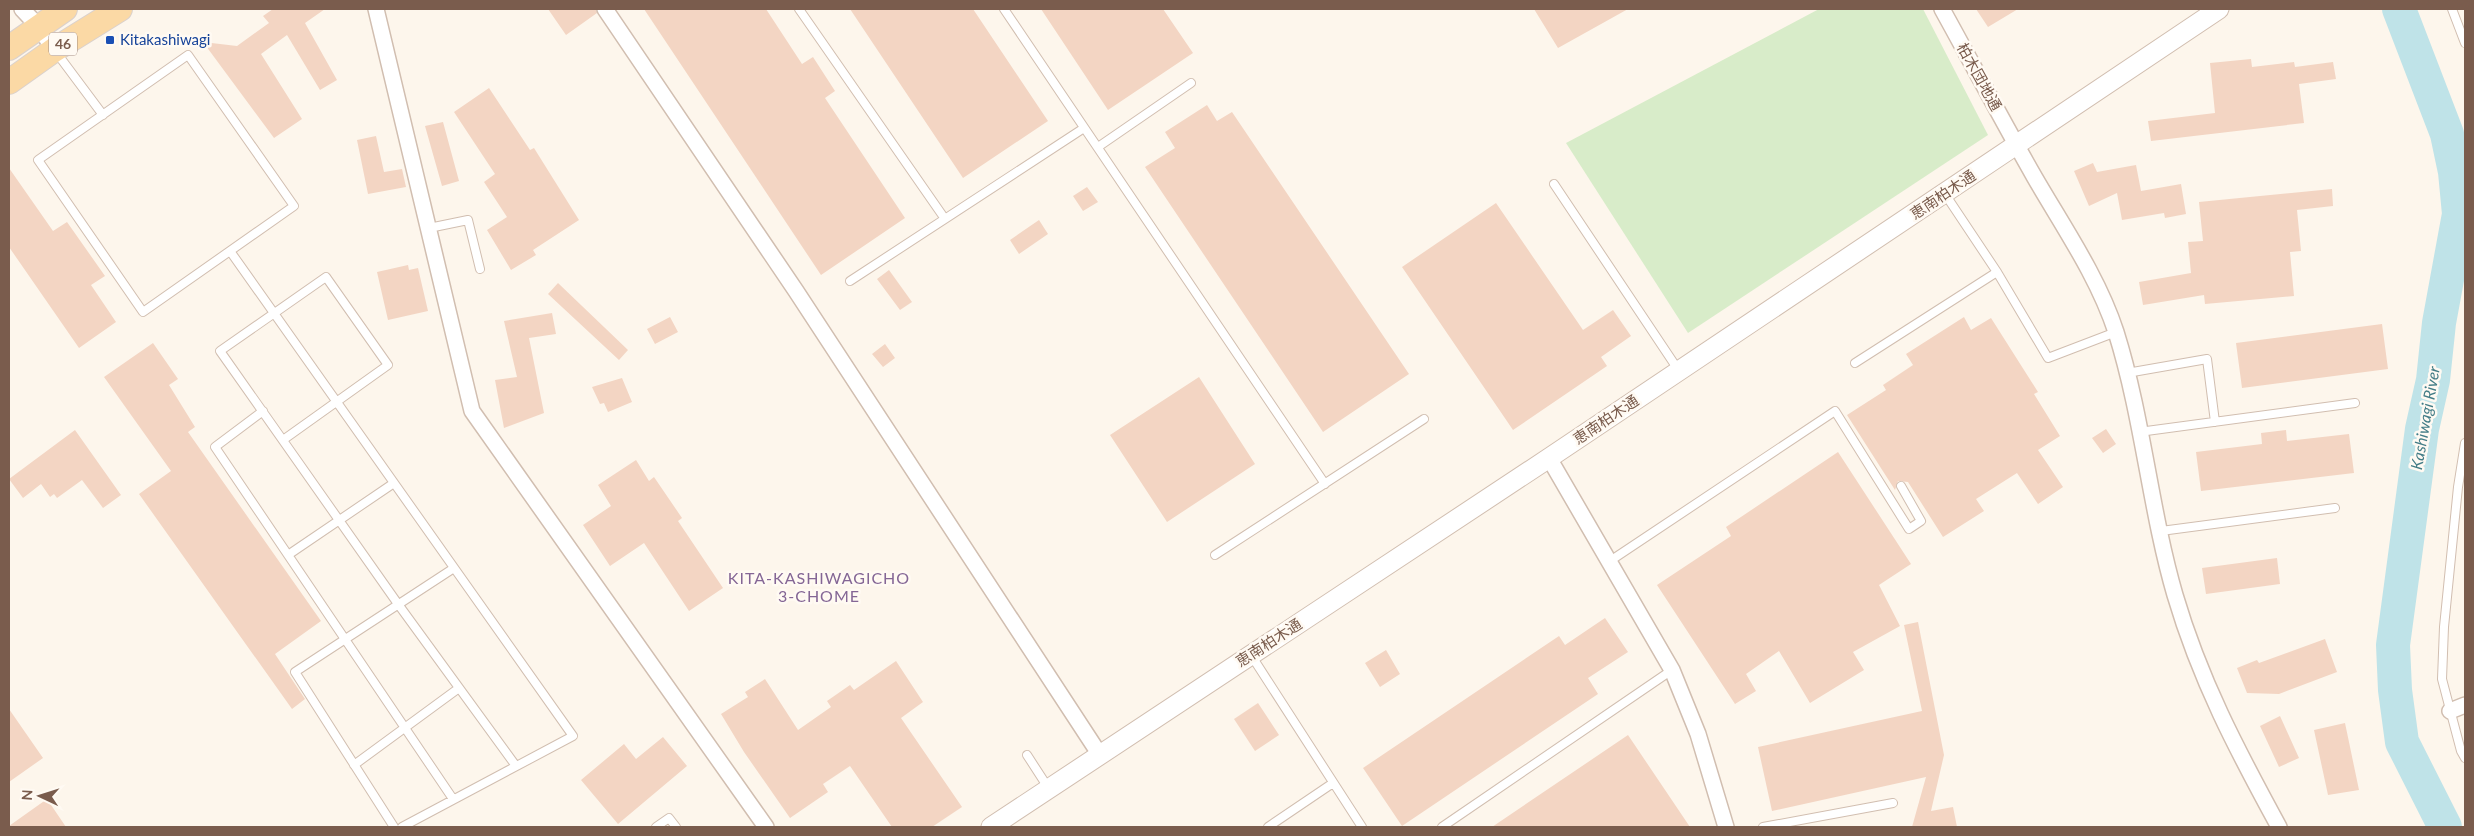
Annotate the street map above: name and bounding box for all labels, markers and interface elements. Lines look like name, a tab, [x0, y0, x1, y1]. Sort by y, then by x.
place label: Kitakashiwagi	[120, 30, 210, 48]
road number: 46	[49, 33, 77, 56]
marker: Kitakashiwagi	[104, 34, 116, 46]
street label: 柏木団地通	[1954, 39, 2006, 114]
street label: 恵南柏木通	[1906, 166, 1979, 223]
water label: Kashiwagi River	[2406, 364, 2443, 471]
street label: 恵南柏木通	[1569, 391, 1642, 448]
district label: KITA-KASHIWAGICHO 3-CHOME	[728, 568, 910, 605]
street label: 恵南柏木通	[1232, 614, 1305, 670]
north arrow	[15, 771, 65, 821]
text: N	[18, 789, 35, 801]

